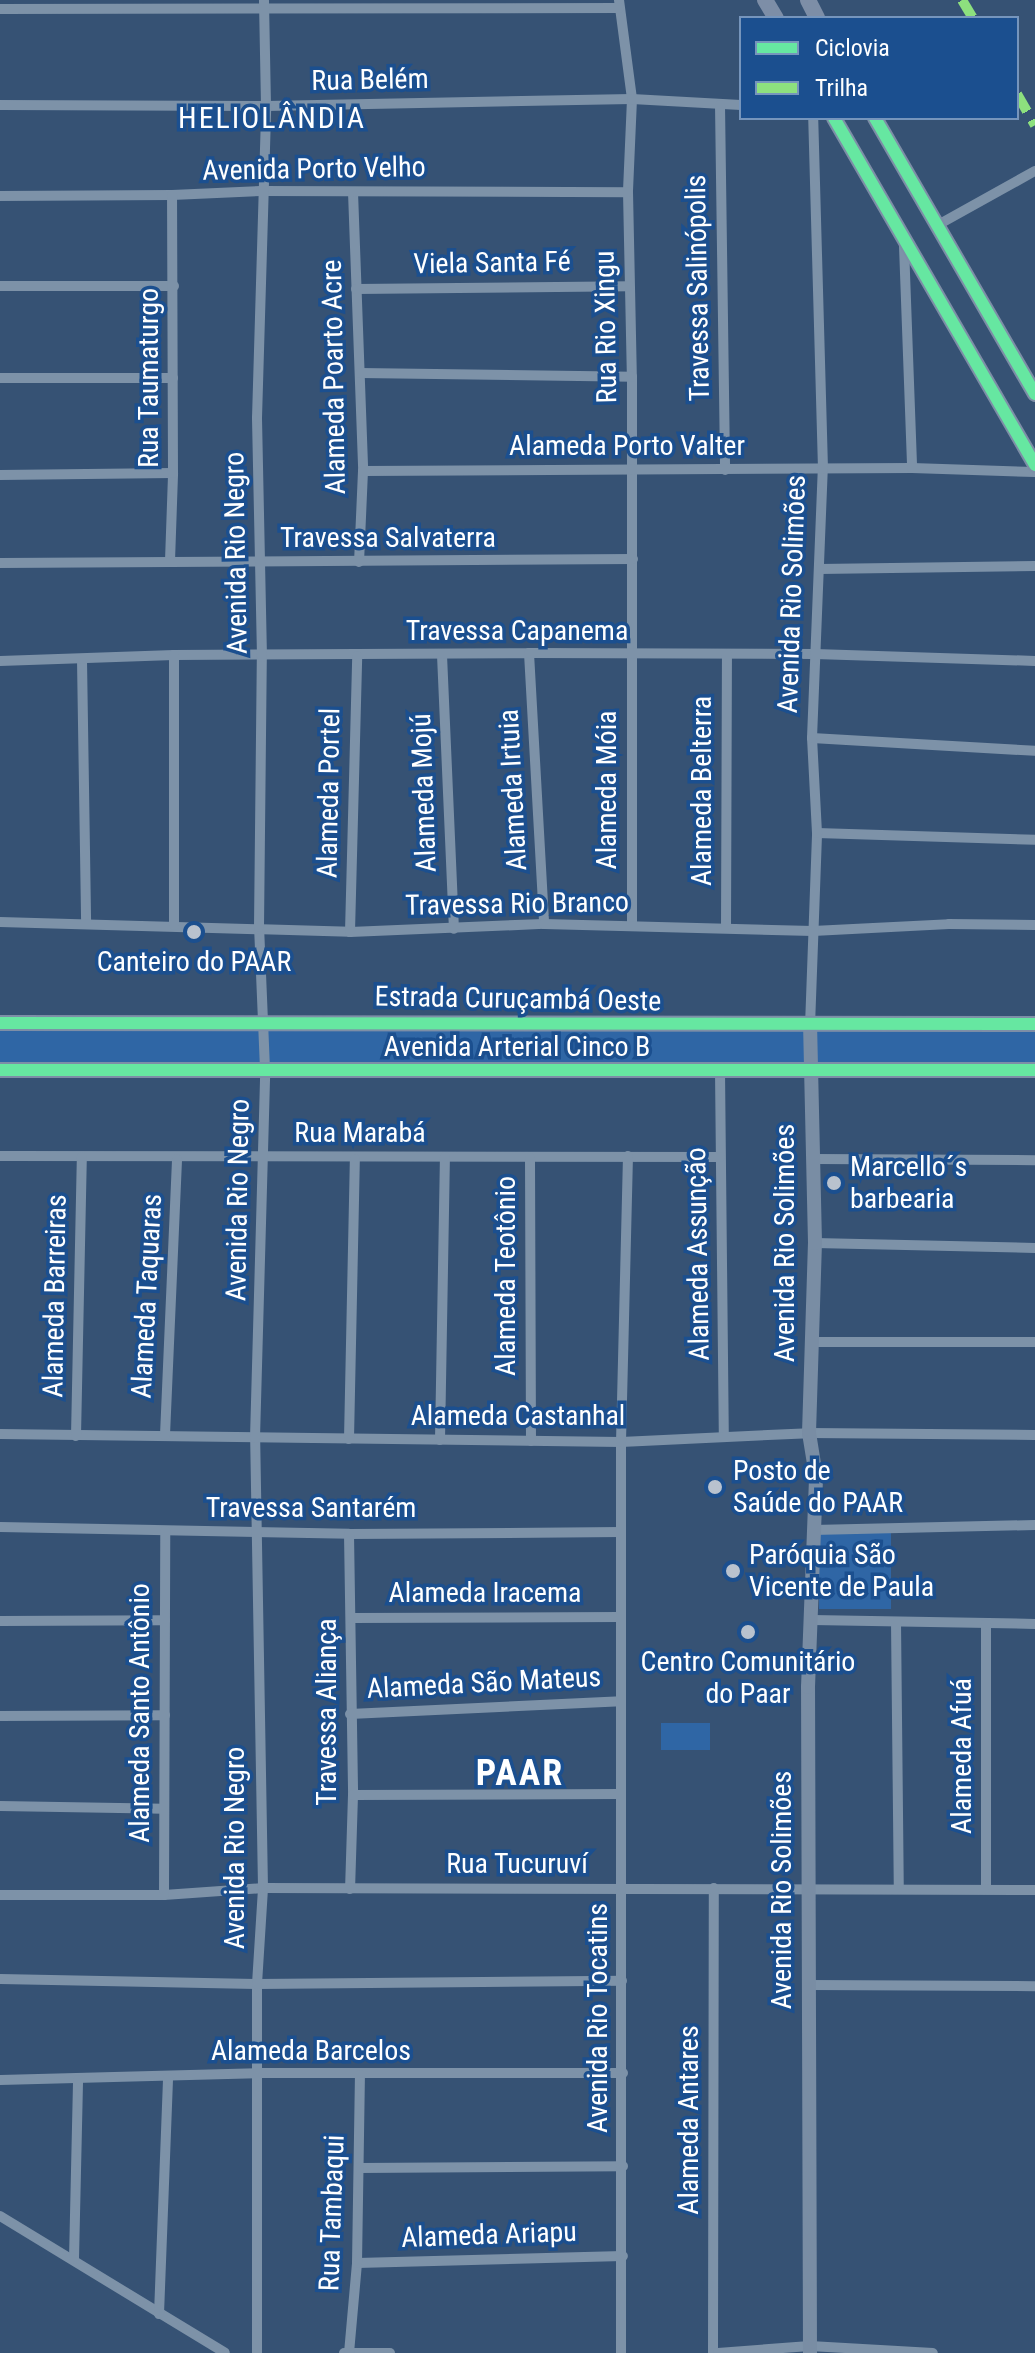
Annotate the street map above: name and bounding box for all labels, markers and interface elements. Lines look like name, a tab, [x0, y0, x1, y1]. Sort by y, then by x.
legend	[739, 16, 1019, 120]
text: Ciclovia	[815, 34, 890, 62]
street label: Rua Belém	[311, 62, 429, 98]
text: Trilha	[815, 74, 868, 102]
district label: HELIOLÂNDIA	[178, 100, 366, 136]
street label: Avenida Porto Velho	[202, 150, 426, 188]
street label: Travessa Salinópolis	[679, 174, 717, 402]
street label: Viela Santa Fé	[413, 245, 571, 281]
street label: Rua Rio Xingu	[588, 250, 624, 404]
street label: Alameda Poarto Acre	[315, 259, 353, 495]
street label: Rua Taumaturgo	[132, 288, 166, 468]
street label: Alameda Porto Valter	[509, 429, 745, 463]
street label: Avenida Rio Negro	[217, 451, 255, 655]
street label: Avenida Rio Solimões	[771, 474, 813, 714]
street label: Travessa Salvaterra	[280, 521, 496, 555]
street label: Travessa Capanema	[406, 614, 628, 648]
street label: Alameda Belterra	[685, 696, 719, 886]
street label: Alameda Portel	[311, 708, 347, 878]
street label: Alameda Irtuia	[492, 708, 534, 872]
street label: Alameda Móia	[590, 711, 624, 869]
street label: Alameda Mojú	[404, 713, 444, 873]
street label: Travessa Rio Branco	[405, 885, 629, 923]
marker: Canteiro do PAAR	[185, 923, 203, 941]
place label: Canteiro do PAAR	[97, 945, 291, 979]
street label: Estrada Curuçambá Oeste	[374, 980, 662, 1018]
street label: Avenida Arterial Cinco B	[384, 1030, 650, 1064]
street label: Avenida Rio Negro	[219, 1098, 257, 1302]
street label: Rua Marabá	[294, 1116, 426, 1150]
street label: Avenida Rio Solimões	[768, 1124, 802, 1362]
street label: Alameda Assunção	[679, 1147, 717, 1361]
place label: Marcello´s barbearia	[850, 1150, 967, 1216]
marker: Marcello´s barbearia	[825, 1174, 843, 1192]
street label: Alameda Teotônio	[489, 1176, 523, 1376]
street label: Alameda Taquaras	[125, 1193, 169, 1399]
street label: Alameda Barreiras	[36, 1194, 74, 1398]
street label: Alameda Castanhal	[411, 1399, 625, 1433]
place label: Posto de Saúde do PAAR	[733, 1454, 903, 1520]
marker: Posto de Saúde do PAAR	[704, 1476, 726, 1498]
street label: Travessa Santarém	[206, 1491, 416, 1525]
place label: Paróquia São Vicente de Paula	[749, 1538, 934, 1604]
marker: Paróquia São Vicente de Paula	[724, 1562, 742, 1580]
street label: Alameda Iracema	[389, 1576, 581, 1610]
street label: Alameda Santo Antônio	[123, 1583, 157, 1843]
street label: Travessa Aliança	[310, 1618, 344, 1806]
marker: Centro Comunitário do Paar	[739, 1623, 757, 1641]
place label: Centro Comunitário do Paar	[641, 1645, 855, 1711]
street label: Alameda São Mateus	[366, 1660, 602, 1706]
street label: Alameda Afuá	[945, 1678, 979, 1834]
street label: Avenida Rio Negro	[218, 1747, 252, 1949]
district label: PAAR	[476, 1752, 564, 1796]
street label: Avenida Rio Solimões	[765, 1771, 799, 2009]
street label: Rua Tucuruví	[446, 1847, 588, 1881]
street label: Avenida Rio Tocatins	[581, 1903, 615, 2133]
street label: Alameda Antares	[672, 2025, 706, 2215]
street label: Alameda Barcelos	[211, 2034, 411, 2068]
street label: Rua Tambaqui	[312, 2134, 352, 2292]
street label: Alameda Ariapu	[401, 2215, 577, 2255]

